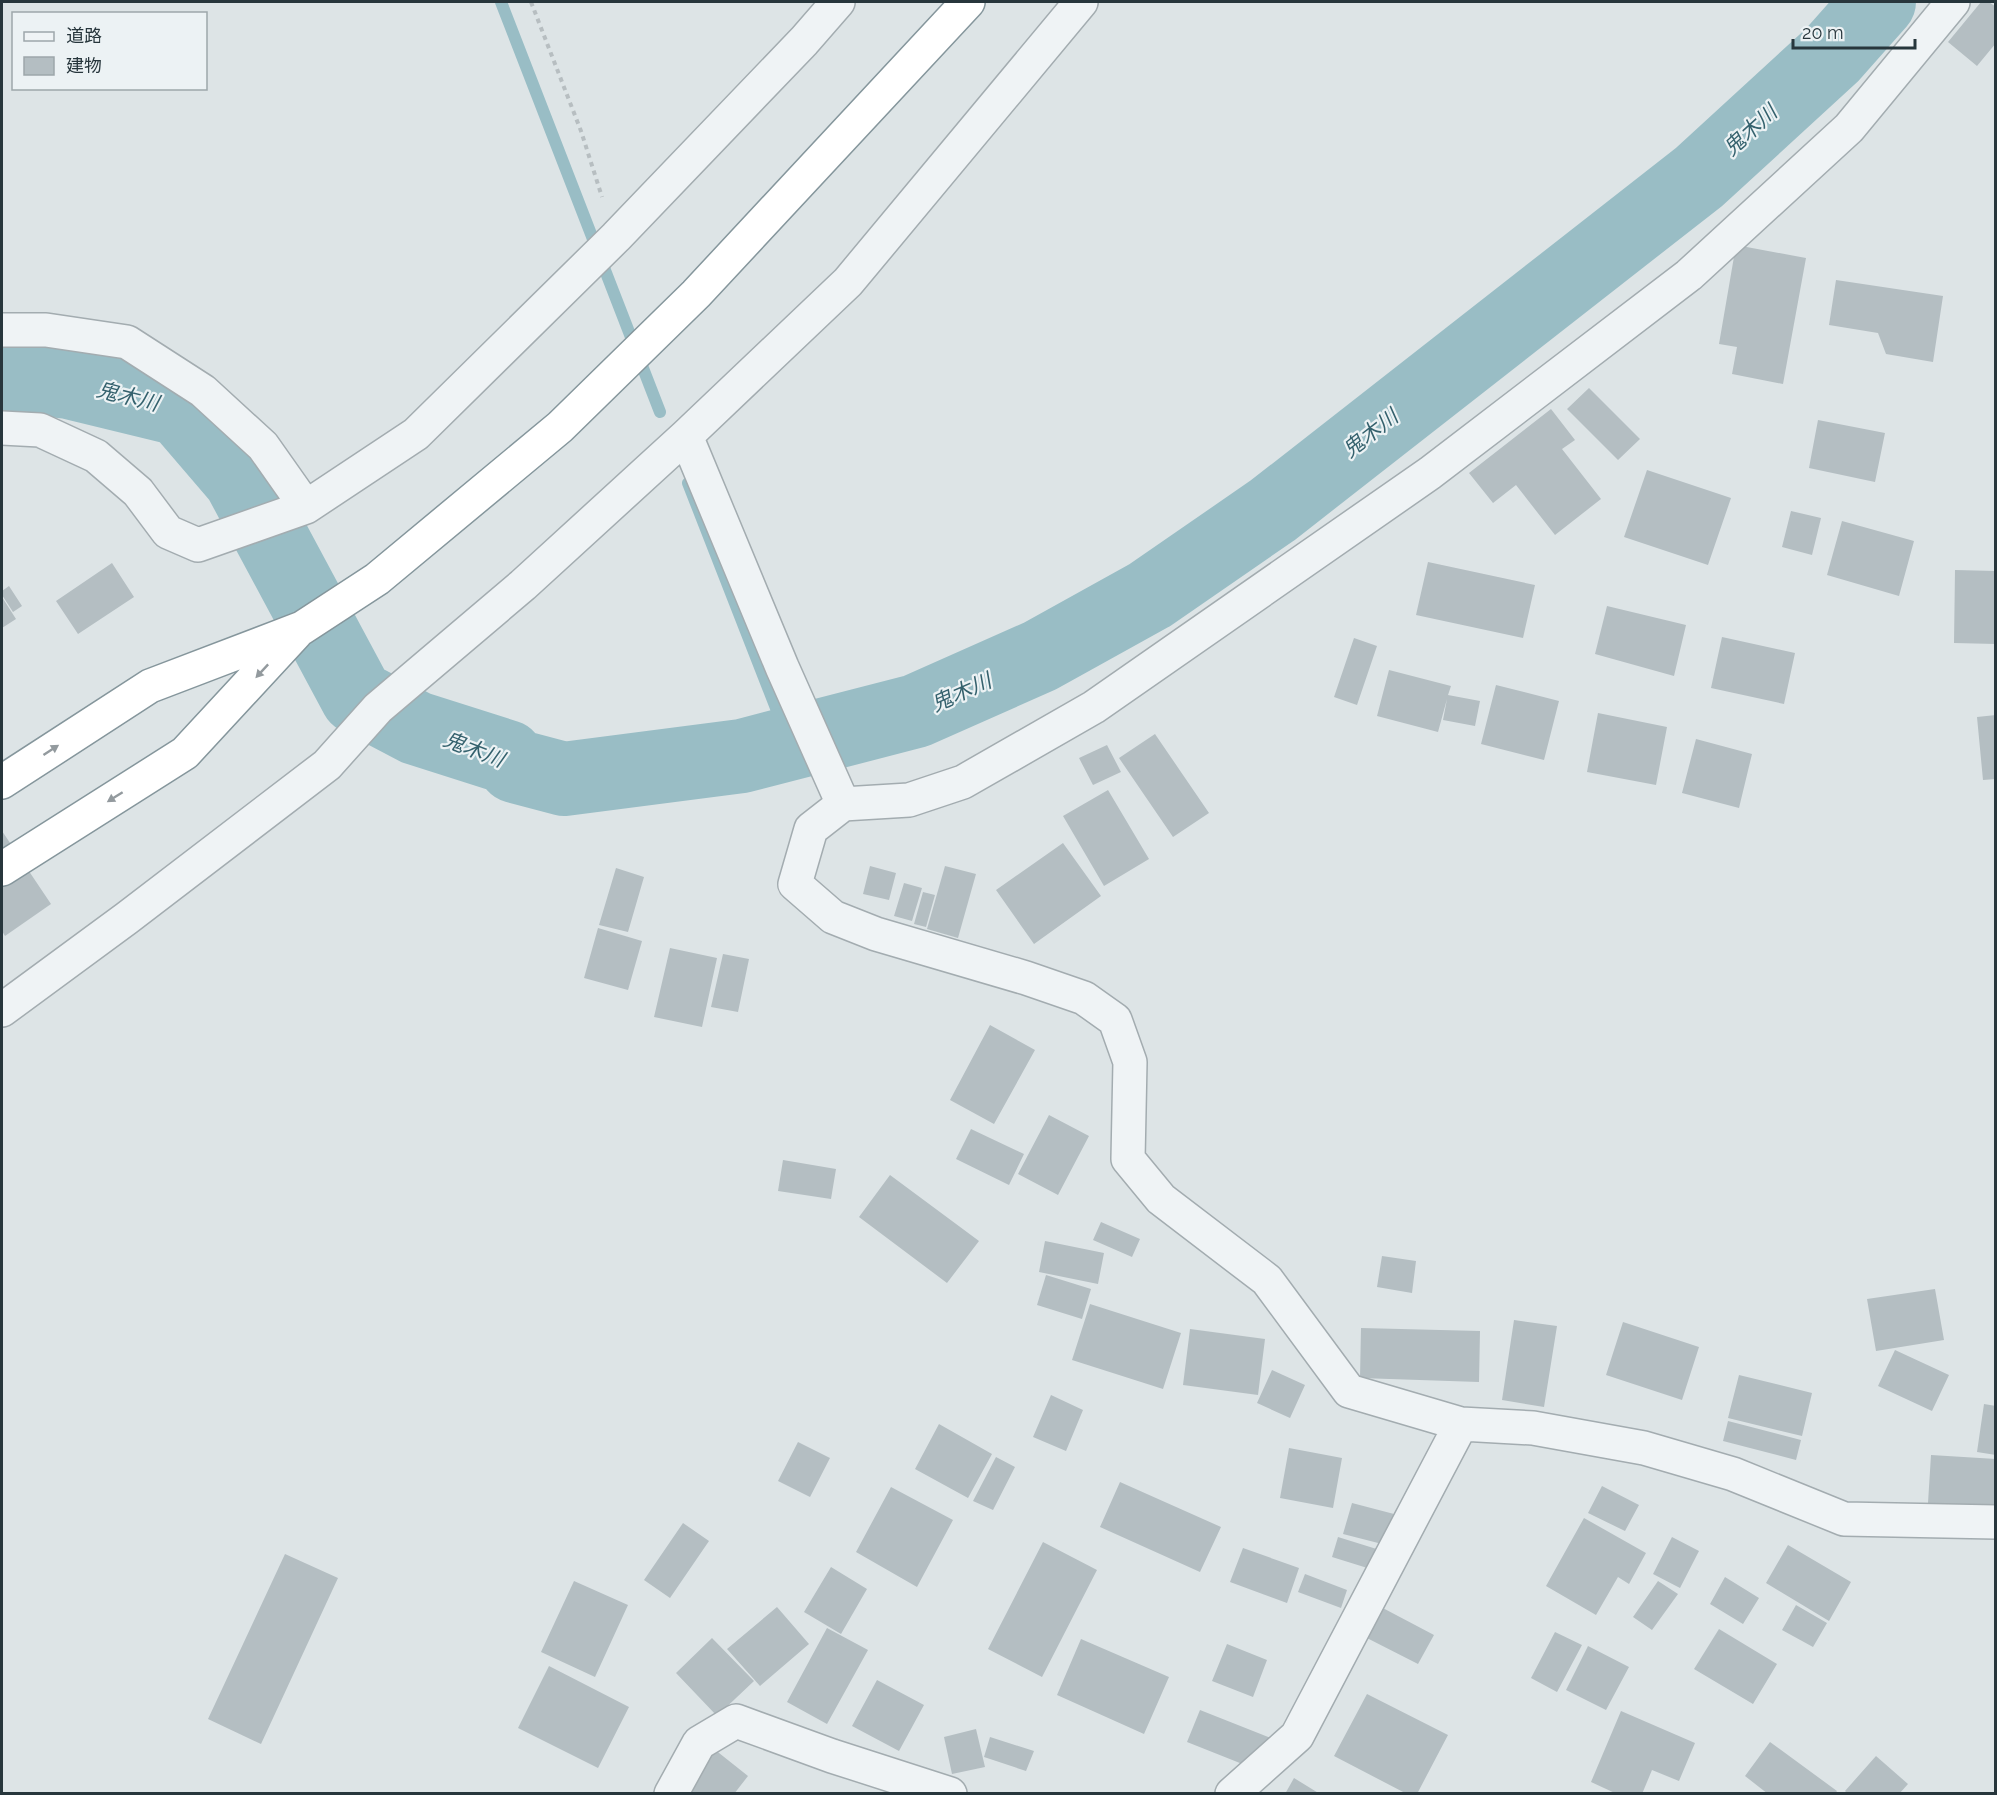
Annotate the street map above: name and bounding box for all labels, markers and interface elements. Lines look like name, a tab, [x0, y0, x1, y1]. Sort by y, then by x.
legend	[12, 12, 207, 90]
scale bar	[1793, 12, 1914, 50]
text: 20 m	[1802, 22, 1844, 43]
text: 道路	[66, 25, 102, 46]
text: 建物	[66, 55, 102, 76]
water label: 鬼木川	[1718, 98, 1783, 160]
water label: 鬼木川	[94, 376, 164, 416]
water label: 鬼木川	[1337, 403, 1404, 462]
one-way arrow	[255, 663, 269, 678]
water label: 鬼木川	[927, 667, 997, 716]
water label: 鬼木川	[440, 726, 510, 773]
one-way arrow	[42, 744, 58, 756]
one-way arrow	[108, 791, 124, 803]

